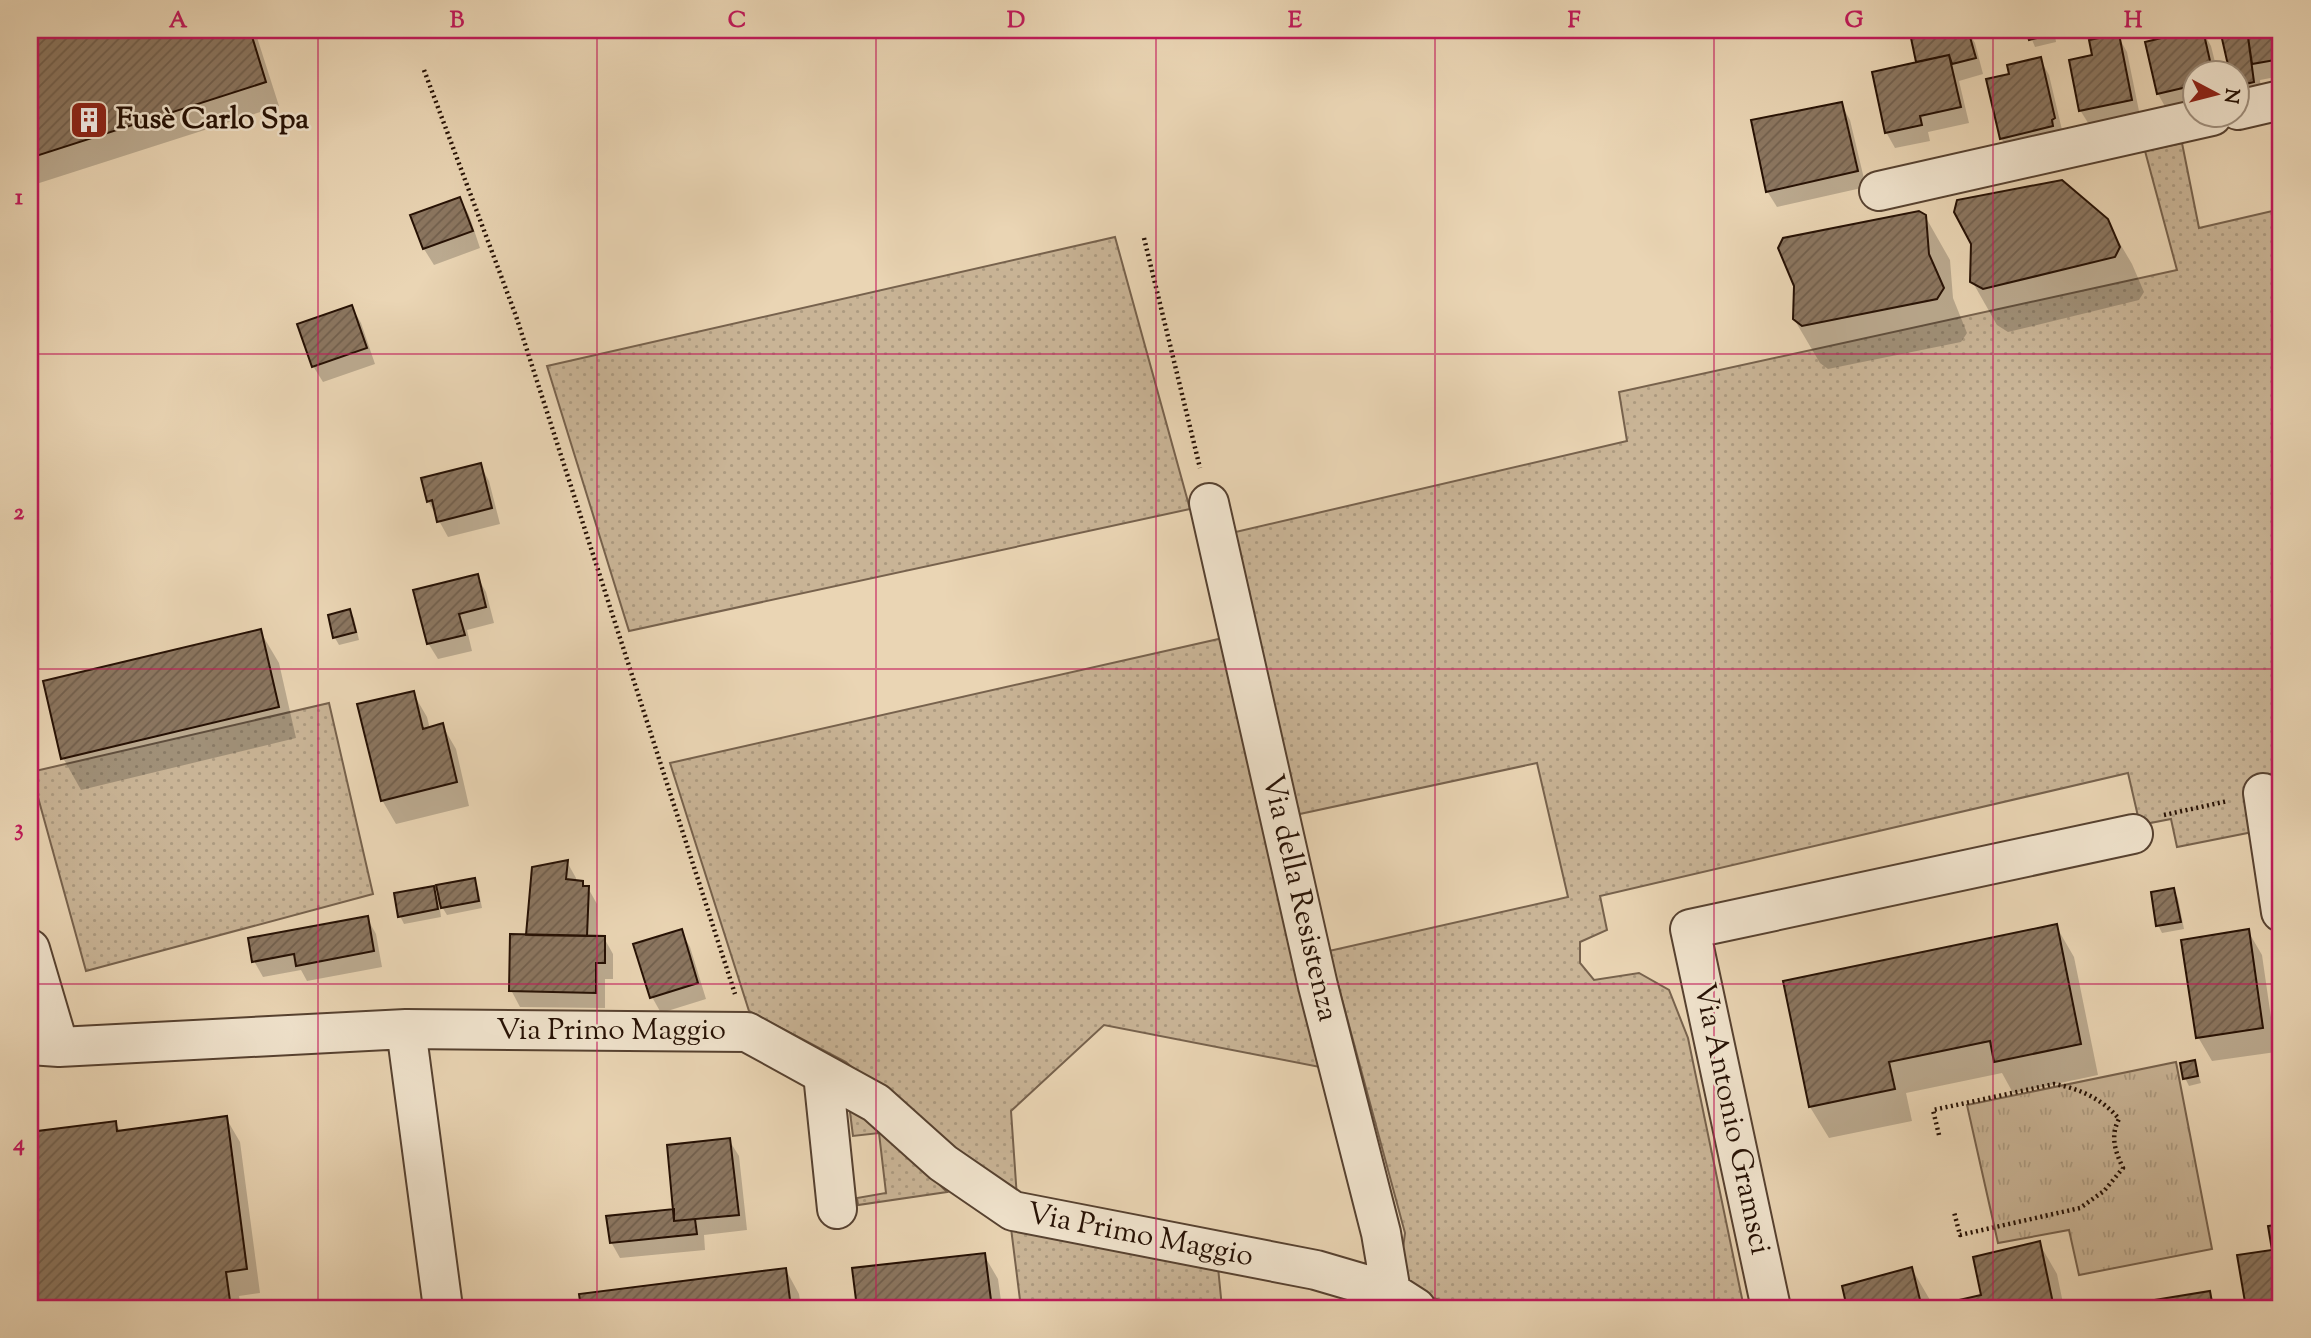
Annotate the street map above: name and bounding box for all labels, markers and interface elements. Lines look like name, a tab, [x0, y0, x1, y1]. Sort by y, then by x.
text: A	[169, 5, 188, 38]
text: B	[450, 5, 465, 38]
text: C	[728, 5, 746, 38]
text: D	[1007, 5, 1025, 38]
text: E	[1288, 5, 1302, 38]
text: F	[1568, 5, 1581, 38]
text: G	[1845, 5, 1864, 38]
text: H	[2124, 5, 2143, 38]
north arrow	[2182, 60, 2252, 130]
text: N	[2216, 87, 2245, 105]
building icon: Fusè Carlo Spa	[68, 99, 110, 141]
place label: Fusè Carlo Spa	[116, 99, 309, 142]
text: 1	[15, 182, 23, 215]
text: 2	[14, 497, 25, 530]
street label: Via della Resistenza	[1250, 770, 1348, 1026]
text: 3	[14, 813, 24, 846]
street label: Via Antonio Gramsci	[1681, 979, 1781, 1259]
street label: Via Primo Maggio	[496, 1010, 726, 1053]
text: 4	[12, 1128, 25, 1161]
street label: Via Primo Maggio	[1023, 1193, 1257, 1279]

